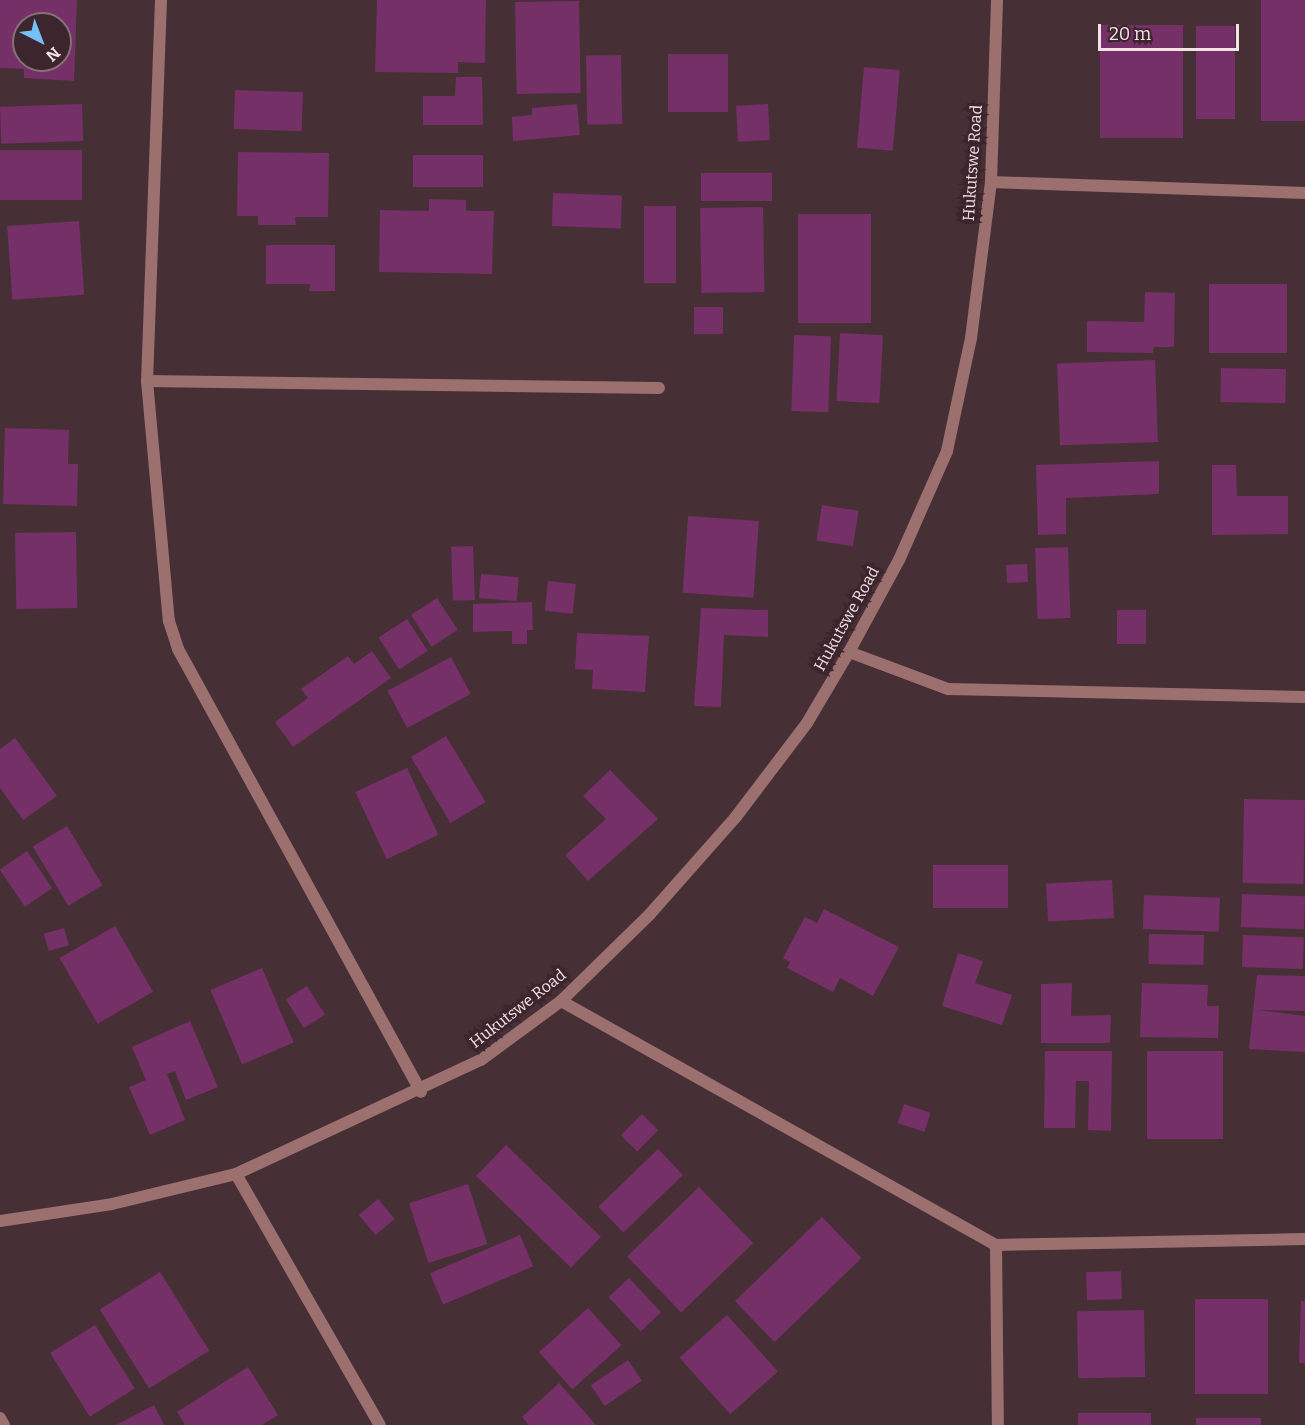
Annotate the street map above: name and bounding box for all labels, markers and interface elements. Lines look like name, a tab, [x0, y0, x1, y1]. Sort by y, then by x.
north arrow	[12, 12, 72, 72]
scale bar	[1101, 12, 1242, 50]
text: 20 m	[1109, 23, 1151, 45]
text: N	[42, 43, 64, 65]
street label: Hukutswe Road	[959, 104, 987, 222]
street label: Hukutswe Road	[810, 563, 884, 675]
street label: Hukutswe Road	[466, 966, 570, 1052]

